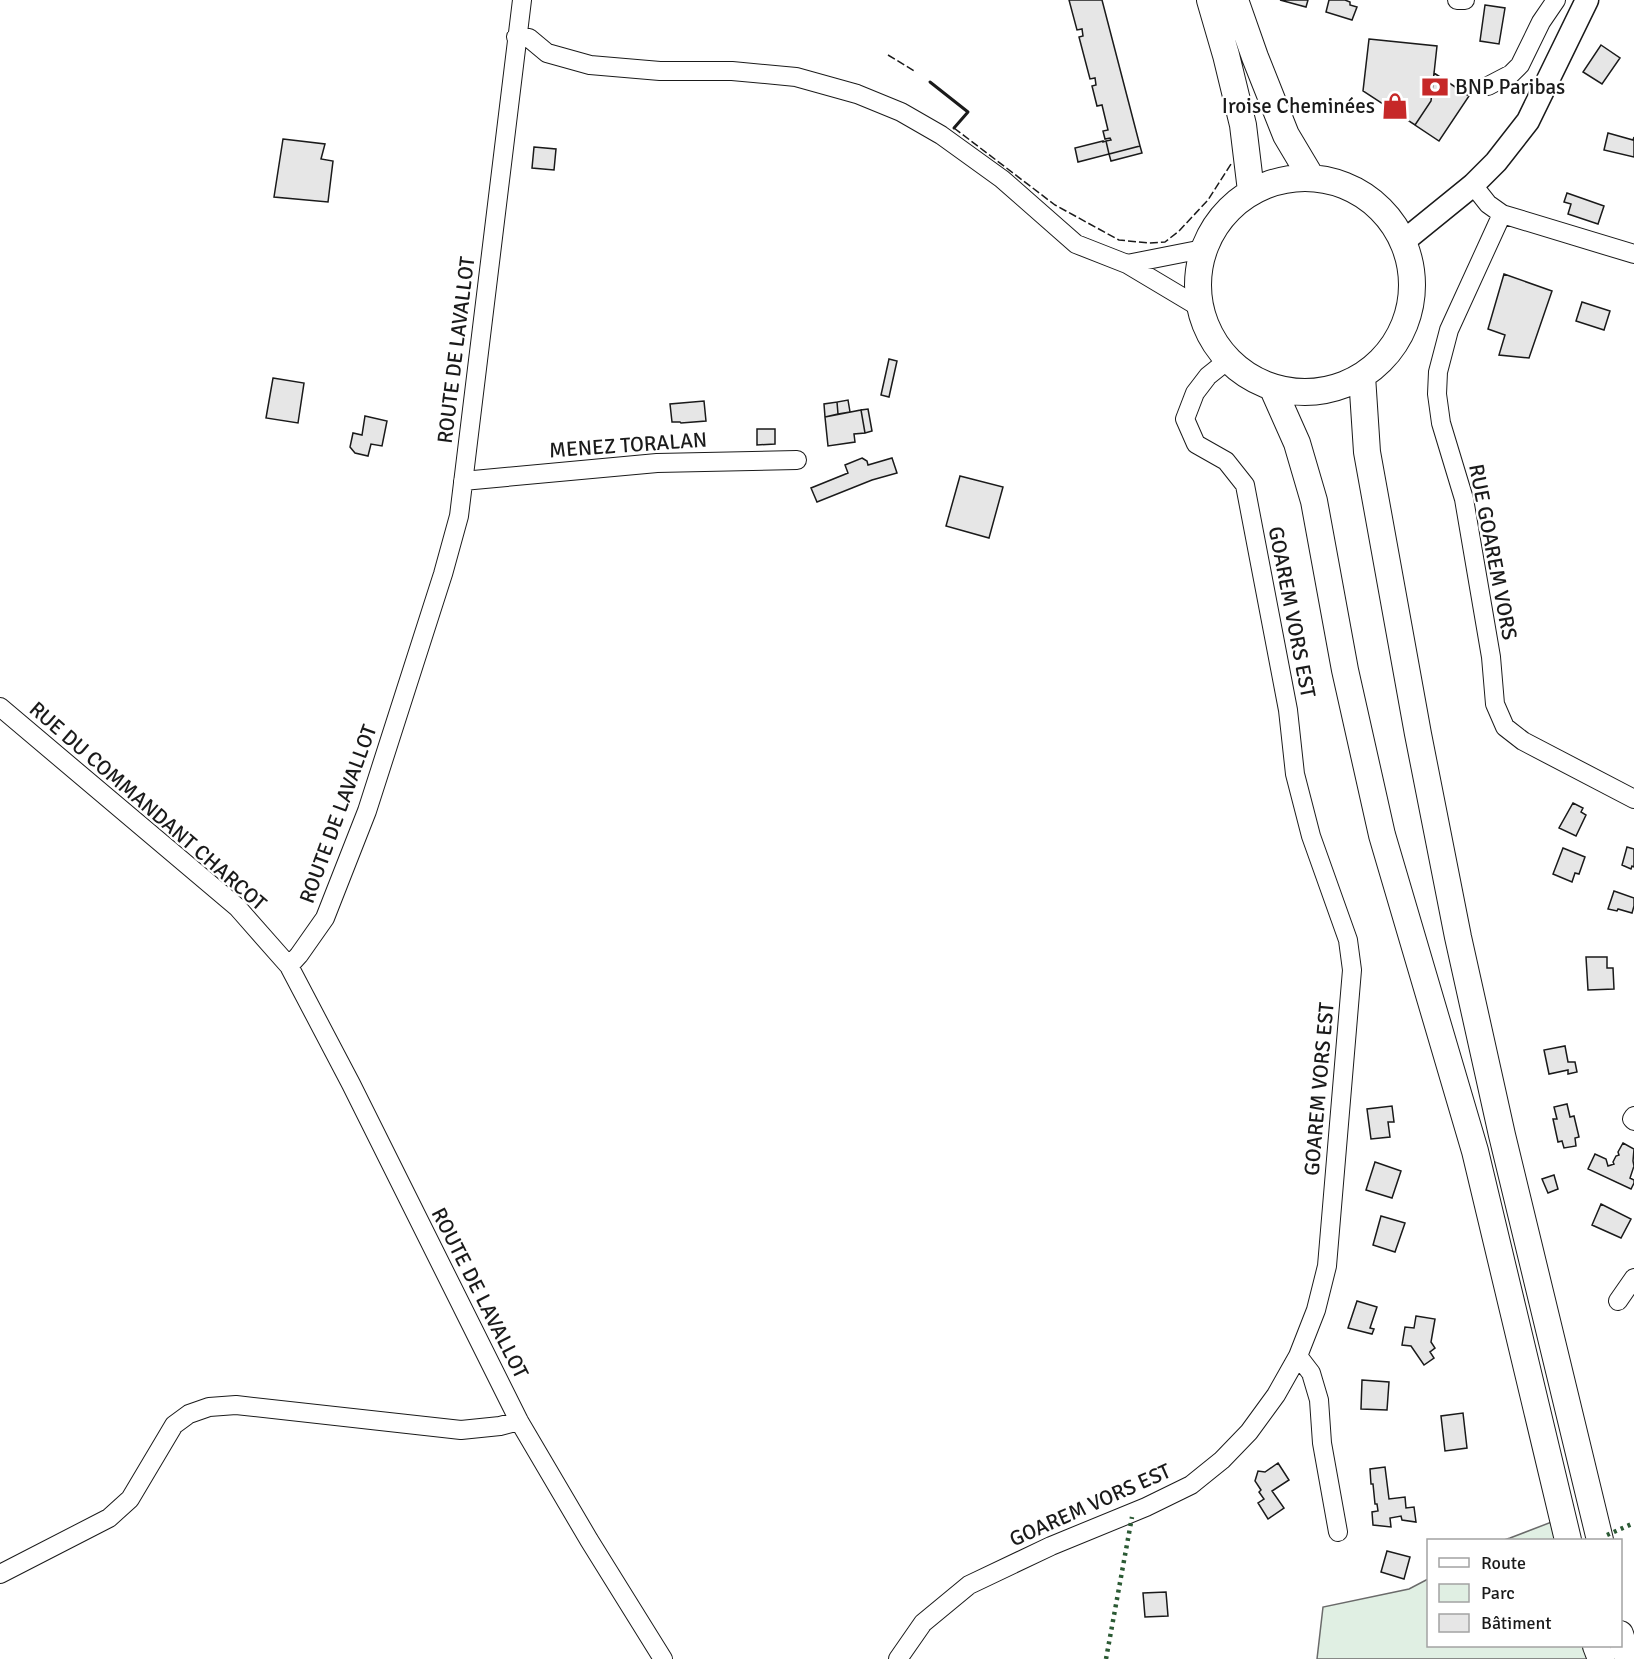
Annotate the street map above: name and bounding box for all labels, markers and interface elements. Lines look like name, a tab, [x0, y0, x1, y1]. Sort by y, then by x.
bank icon: BNP Paribas	[1420, 72, 1450, 102]
place label: BNP Paribas	[1455, 74, 1565, 100]
shop icon: Iroise Cheminées	[1380, 91, 1410, 121]
place label: Iroise Cheminées	[1222, 93, 1375, 119]
street label: ROUTE DE LAVALLOT	[432, 254, 480, 445]
street label: MENEZ TORALAN	[548, 427, 708, 463]
street label: RUE GOAREM VORS	[1463, 462, 1523, 642]
street label: GOAREM VORS EST	[1263, 524, 1321, 700]
street label: RUE DU COMMANDANT CHARCOT	[24, 696, 272, 917]
street label: ROUTE DE LAVALLOT	[294, 721, 383, 907]
street label: GOAREM VORS EST	[1298, 1001, 1340, 1177]
street label: ROUTE DE LAVALLOT	[426, 1203, 535, 1383]
street label: GOAREM VORS EST	[1005, 1458, 1175, 1552]
legend	[1427, 1539, 1622, 1647]
text: Route	[1481, 1552, 1526, 1574]
text: Parc	[1481, 1582, 1515, 1604]
text: Bâtiment	[1481, 1612, 1552, 1634]

